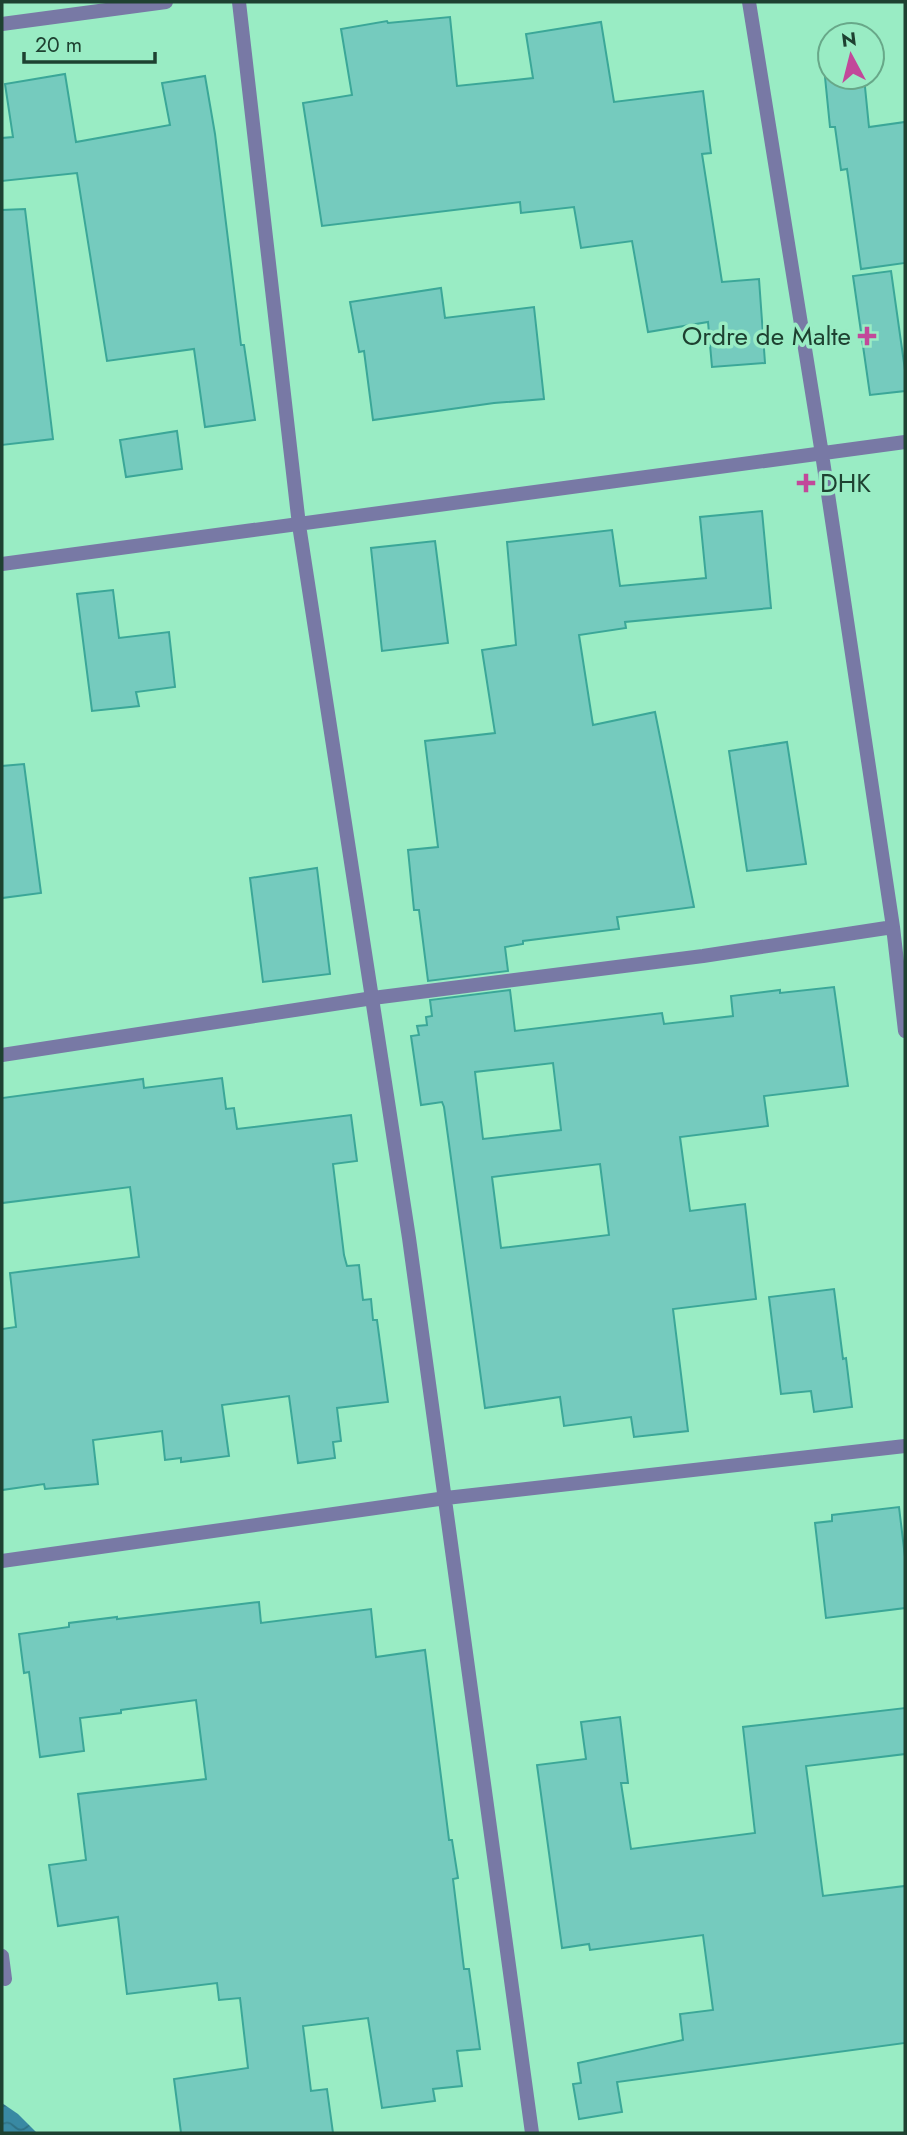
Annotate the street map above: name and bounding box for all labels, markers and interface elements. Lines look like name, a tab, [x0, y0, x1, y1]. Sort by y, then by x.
scale bar	[24, 21, 156, 65]
north arrow	[816, 21, 886, 91]
text: N	[840, 25, 858, 54]
text: 20 m	[35, 30, 82, 60]
place label: Ordre de Malte	[682, 317, 851, 355]
marker: Ordre de Malte	[857, 326, 877, 346]
place label: DHK	[820, 464, 871, 502]
marker: DHK	[798, 475, 814, 491]

